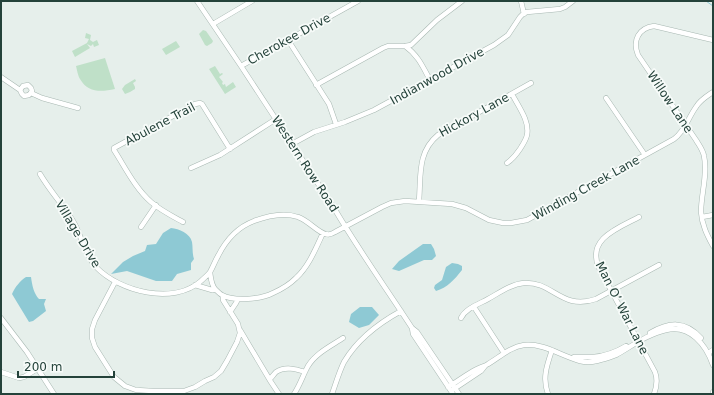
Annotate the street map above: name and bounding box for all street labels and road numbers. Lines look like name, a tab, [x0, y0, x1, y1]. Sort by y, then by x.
street label: Cherokee Drive	[245, 10, 333, 68]
street label: Indianwood Drive	[388, 44, 486, 108]
street label: Willow Lane	[644, 68, 696, 136]
street label: Hickory Lane	[437, 90, 511, 140]
street label: Abulene Trail	[123, 100, 197, 148]
street label: Western Row Road	[269, 113, 341, 215]
street label: Winding Creek Lane	[530, 153, 642, 223]
street label: Village Drive	[52, 198, 104, 270]
street label: Man O’ War Lane	[593, 259, 651, 357]

